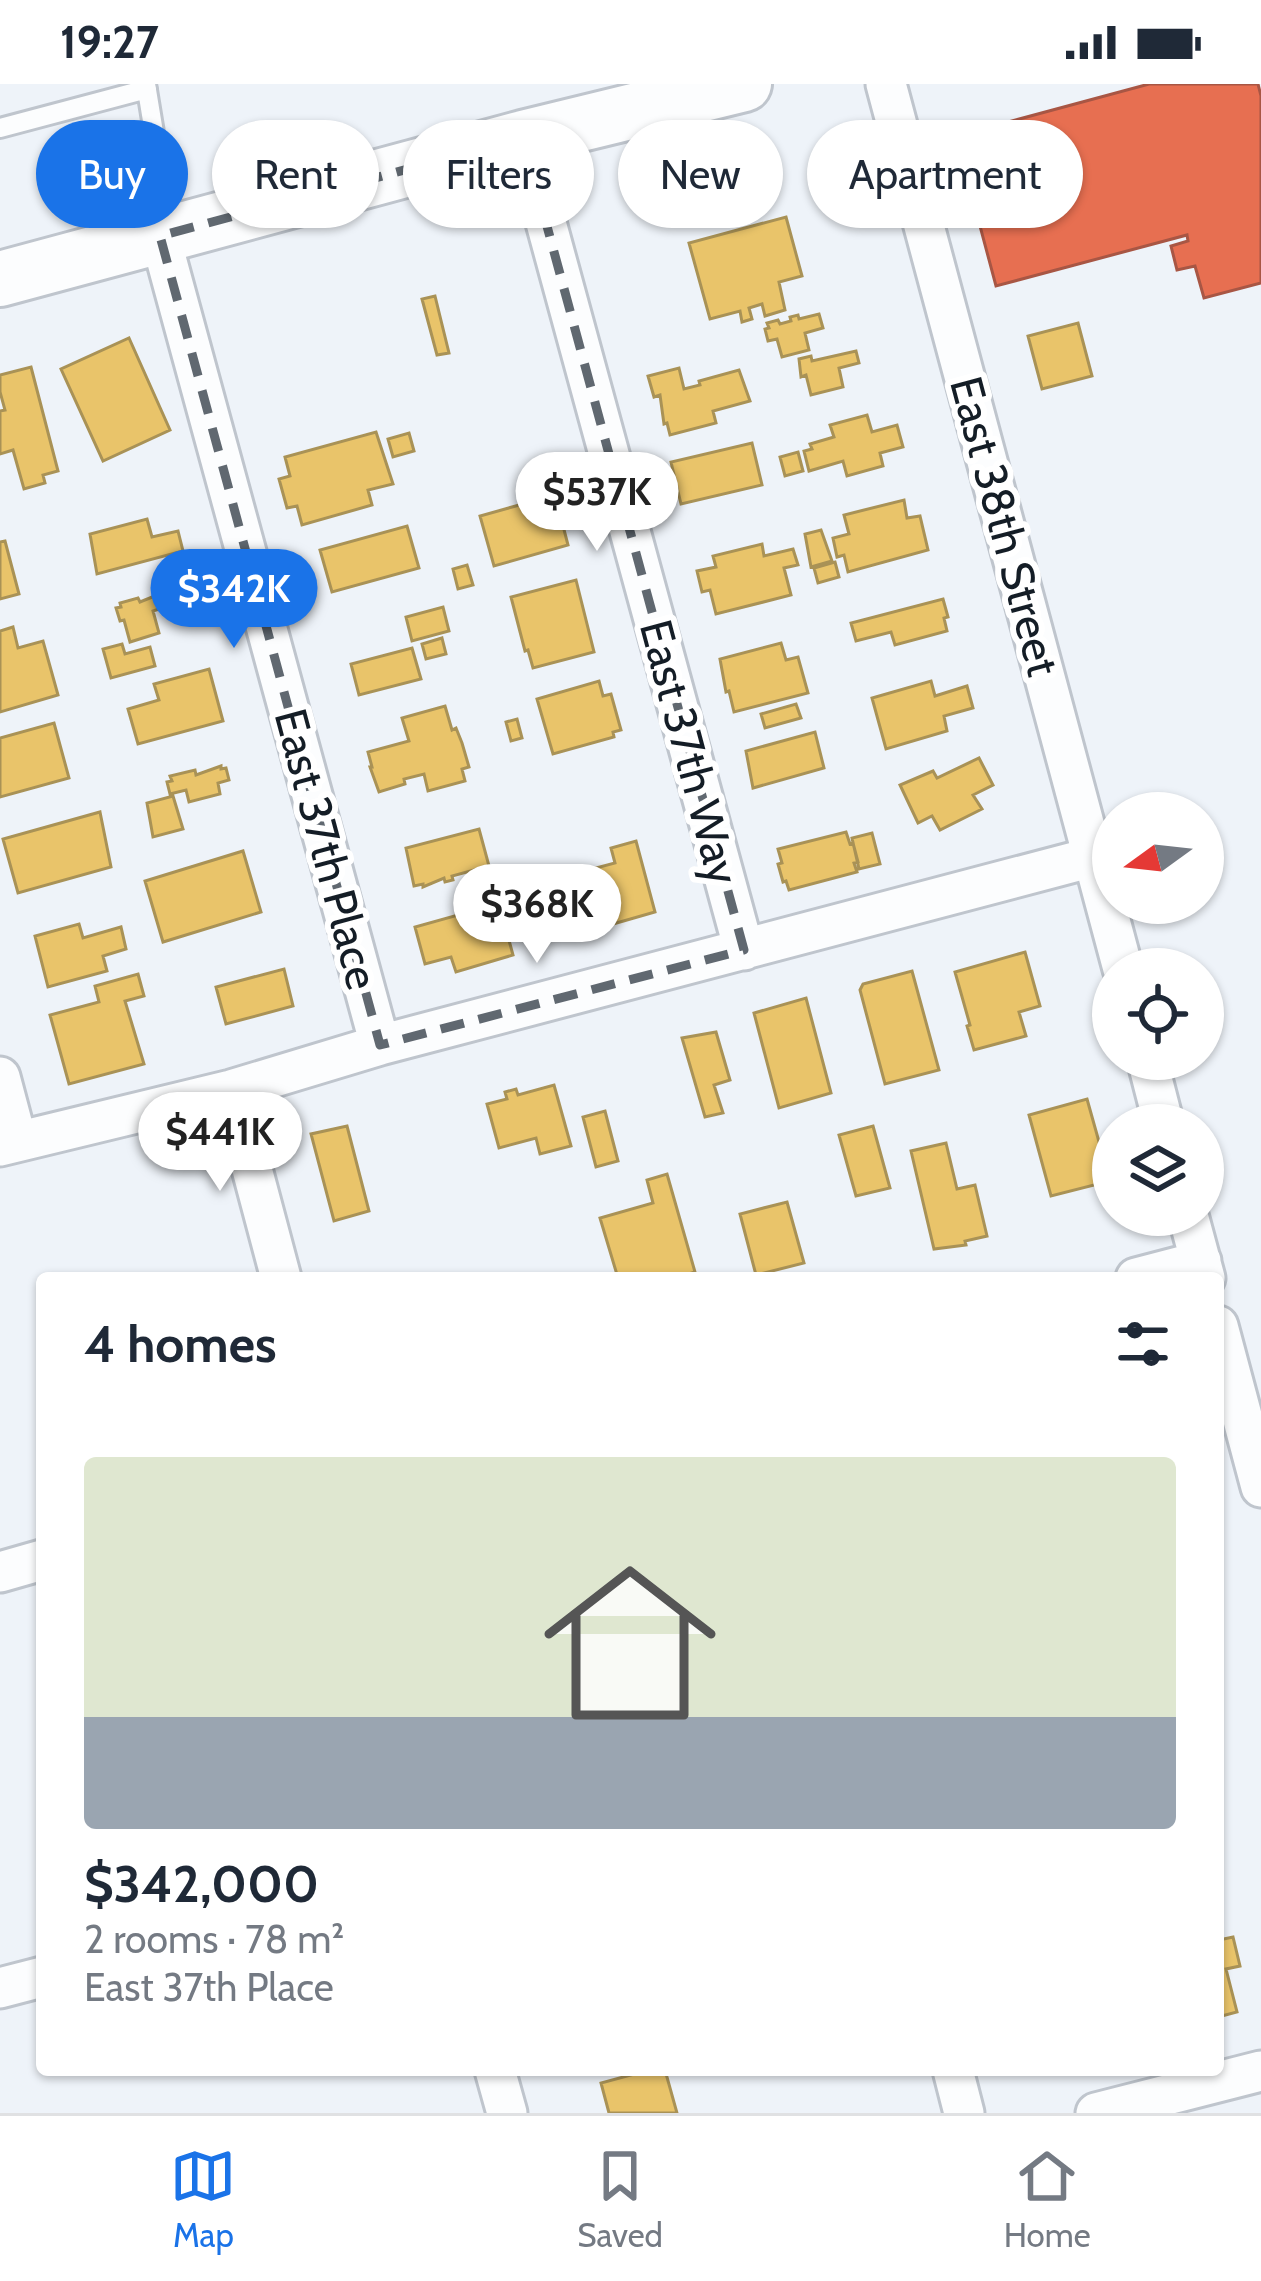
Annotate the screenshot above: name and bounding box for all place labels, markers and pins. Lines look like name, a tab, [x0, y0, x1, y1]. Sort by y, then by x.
pin: $537K	[513, 452, 681, 554]
pin: $342K	[150, 549, 318, 651]
pin: $368K	[453, 864, 621, 966]
pin: $441K	[136, 1092, 304, 1194]

